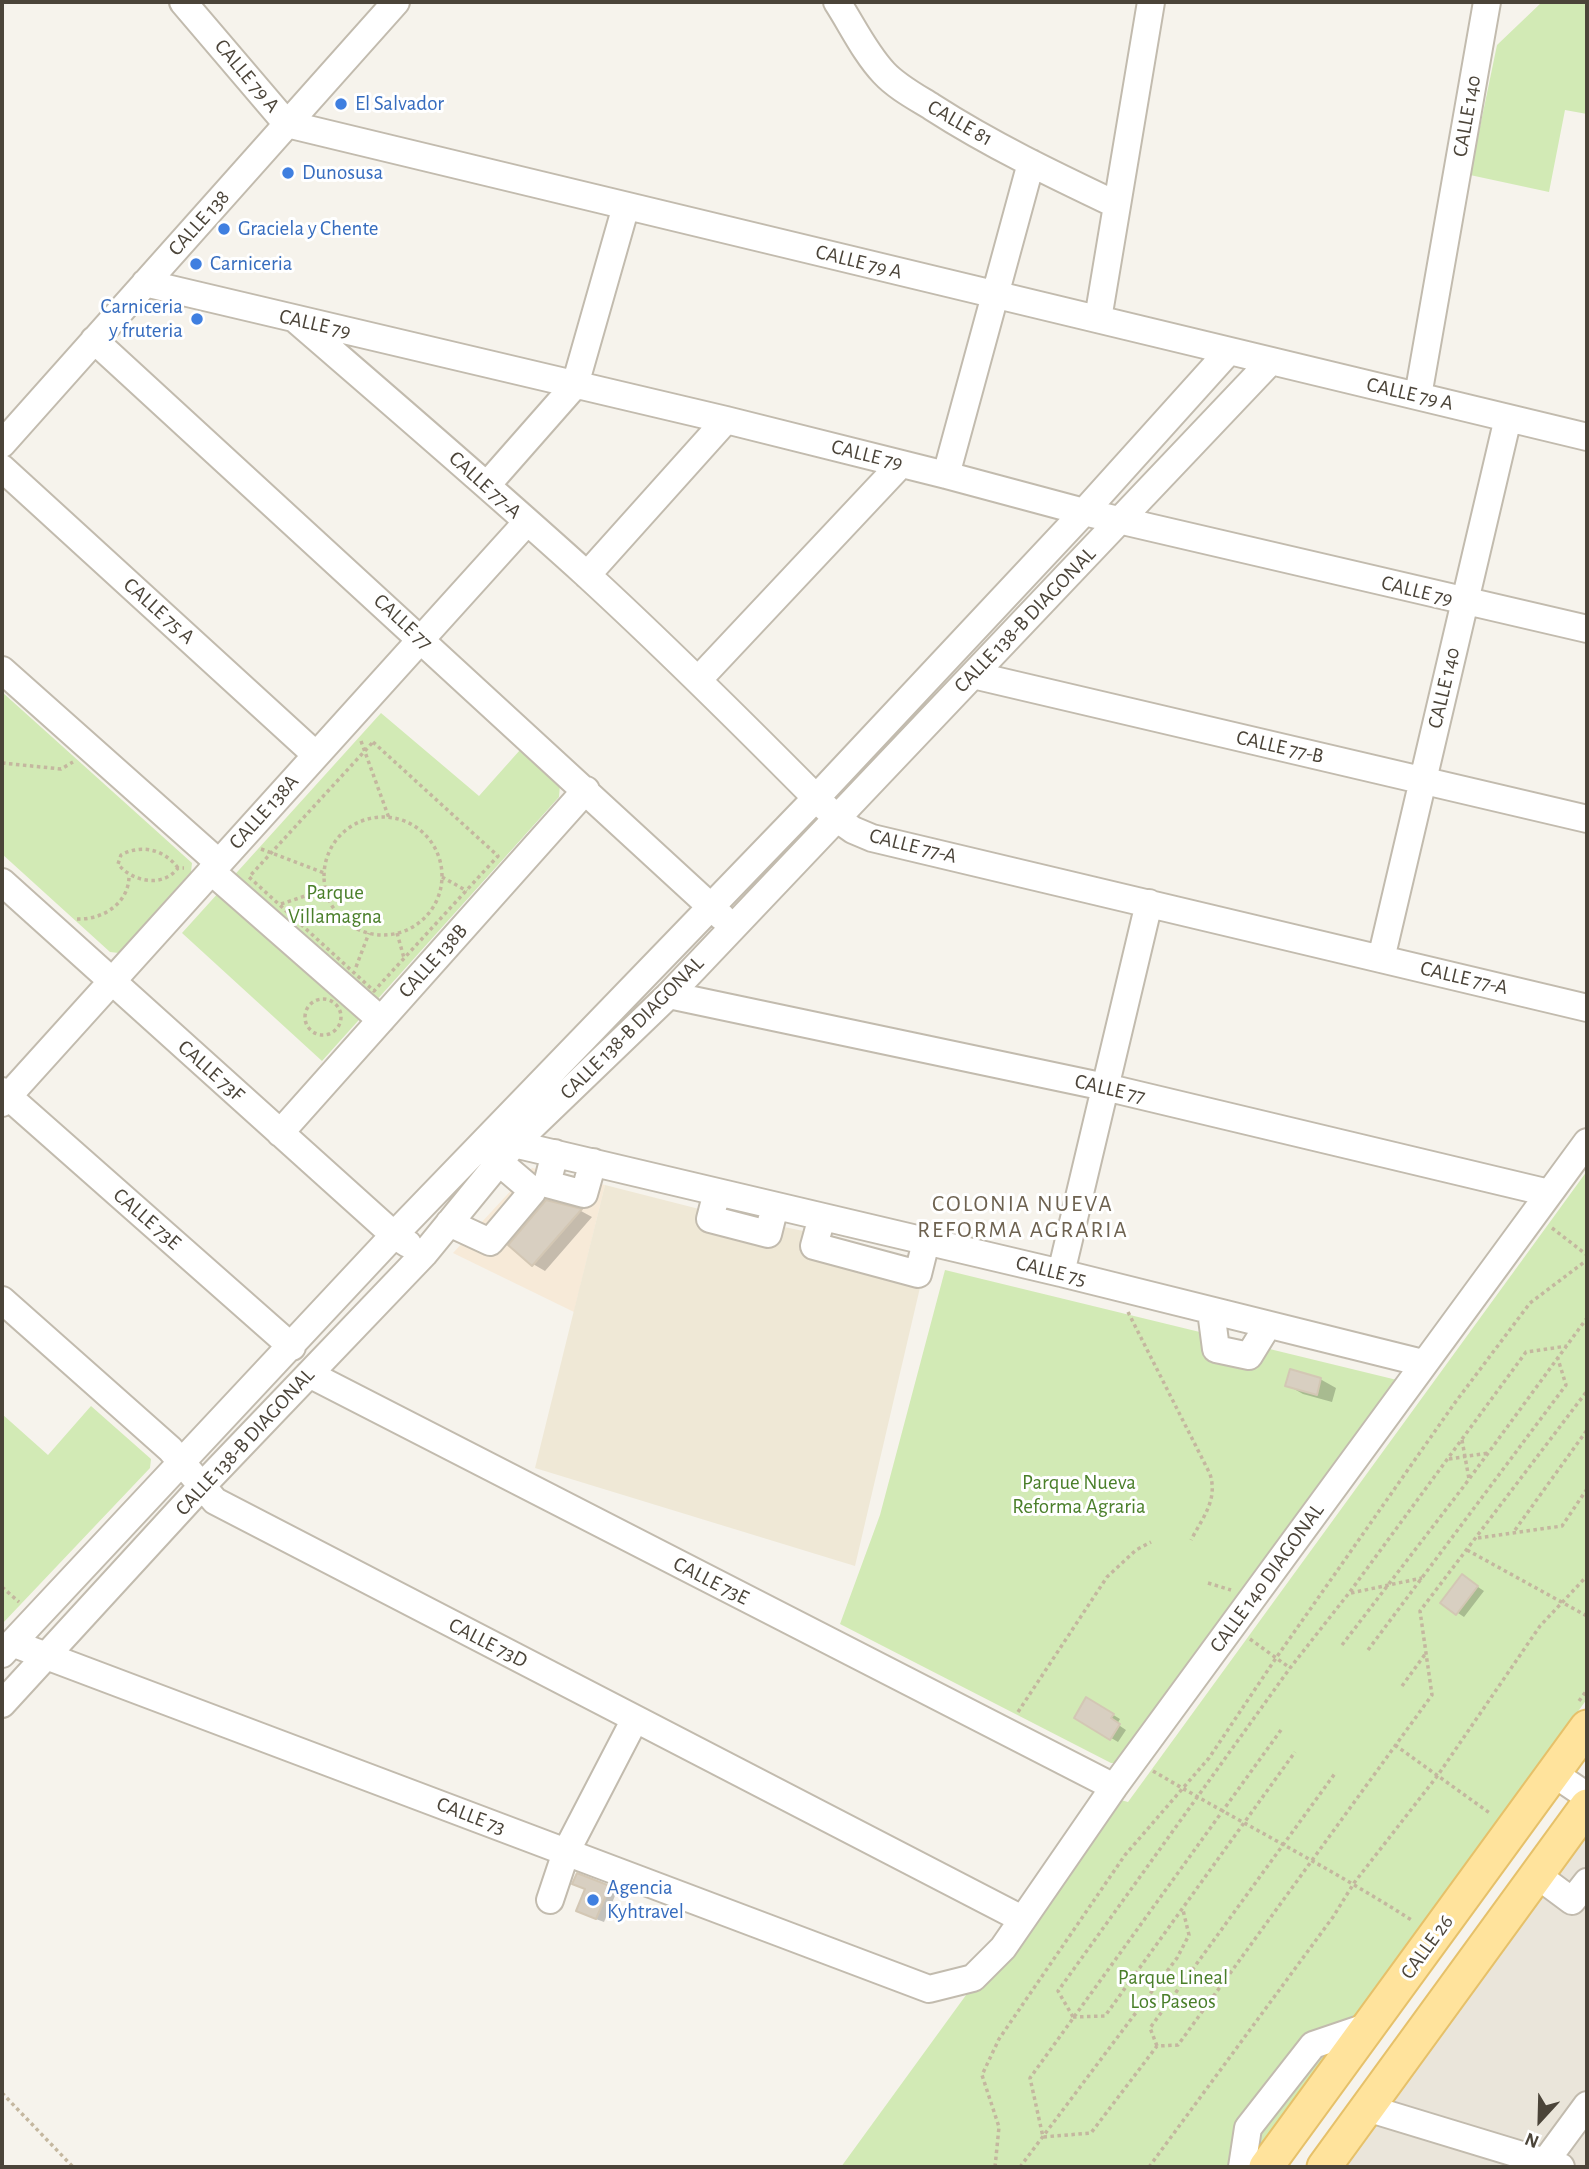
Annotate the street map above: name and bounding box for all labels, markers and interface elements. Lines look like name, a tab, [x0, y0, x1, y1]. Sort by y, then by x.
street label: CALLE 79 A	[209, 34, 285, 118]
street label: CALLE 140	[1447, 73, 1487, 159]
place label: El Salvador	[355, 91, 444, 117]
street label: CALLE 81	[923, 94, 997, 152]
marker: El Salvador	[333, 96, 349, 112]
place label: Dunosusa	[302, 160, 383, 186]
marker: Dunosusa	[280, 165, 296, 181]
street label: CALLE 138	[163, 185, 235, 261]
place label: Graciela y Chente	[238, 216, 379, 242]
marker: Graciela y Chente	[216, 221, 232, 237]
street label: CALLE 79 A	[813, 239, 905, 285]
place label: Carniceria	[210, 251, 292, 277]
marker: Carniceria	[188, 256, 204, 272]
place label: Carniceria y fruteria	[101, 294, 183, 344]
street label: CALLE 79	[277, 304, 353, 344]
marker: Carniceria y fruteria	[189, 311, 205, 327]
street label: CALLE 79 A	[1364, 372, 1456, 416]
street label: CALLE 79	[829, 434, 905, 476]
street label: CALLE 77-A	[443, 446, 527, 524]
street label: CALLE 138-B DIAGONAL	[949, 542, 1101, 698]
street label: CALLE 79	[1379, 570, 1455, 612]
street label: CALLE 75 A	[118, 572, 200, 650]
street label: CALLE 77	[368, 588, 438, 656]
street label: CALLE 140	[1422, 645, 1466, 731]
street label: CALLE 77-B	[1234, 725, 1326, 769]
street label: CALLE 138A	[224, 769, 304, 855]
street label: CALLE 77-A	[867, 823, 959, 869]
park label: Parque Villamagna	[288, 880, 382, 930]
street label: CALLE 138B	[393, 919, 473, 1003]
street label: CALLE 138-B DIAGONAL	[555, 951, 709, 1105]
street label: CALLE 77-A	[1418, 956, 1510, 1000]
street label: CALLE 73F	[173, 1035, 249, 1107]
street label: CALLE 77	[1072, 1069, 1148, 1109]
street label: CALLE 73E	[108, 1183, 186, 1255]
district label: COLONIA NUEVA REFORMA AGRARIA	[919, 1190, 1127, 1244]
street label: CALLE 75	[1013, 1250, 1089, 1292]
street label: CALLE 138-B DIAGONAL	[170, 1363, 320, 1521]
park label: Parque Nueva Reforma Agraria	[1012, 1470, 1146, 1520]
street label: CALLE 140 DIAGONAL	[1204, 1499, 1330, 1657]
street label: CALLE 73E	[669, 1551, 753, 1611]
street label: CALLE 73D	[444, 1612, 532, 1674]
street label: CALLE 73	[433, 1791, 509, 1841]
place label: Agencia Kyhtravel	[607, 1875, 684, 1925]
marker: Agencia Kyhtravel	[585, 1892, 601, 1908]
street label: CALLE 26	[1395, 1910, 1459, 1984]
park label: Parque Lineal Los Paseos	[1118, 1965, 1228, 2015]
north arrow	[1505, 2085, 1575, 2155]
text: N	[1522, 2129, 1542, 2151]

